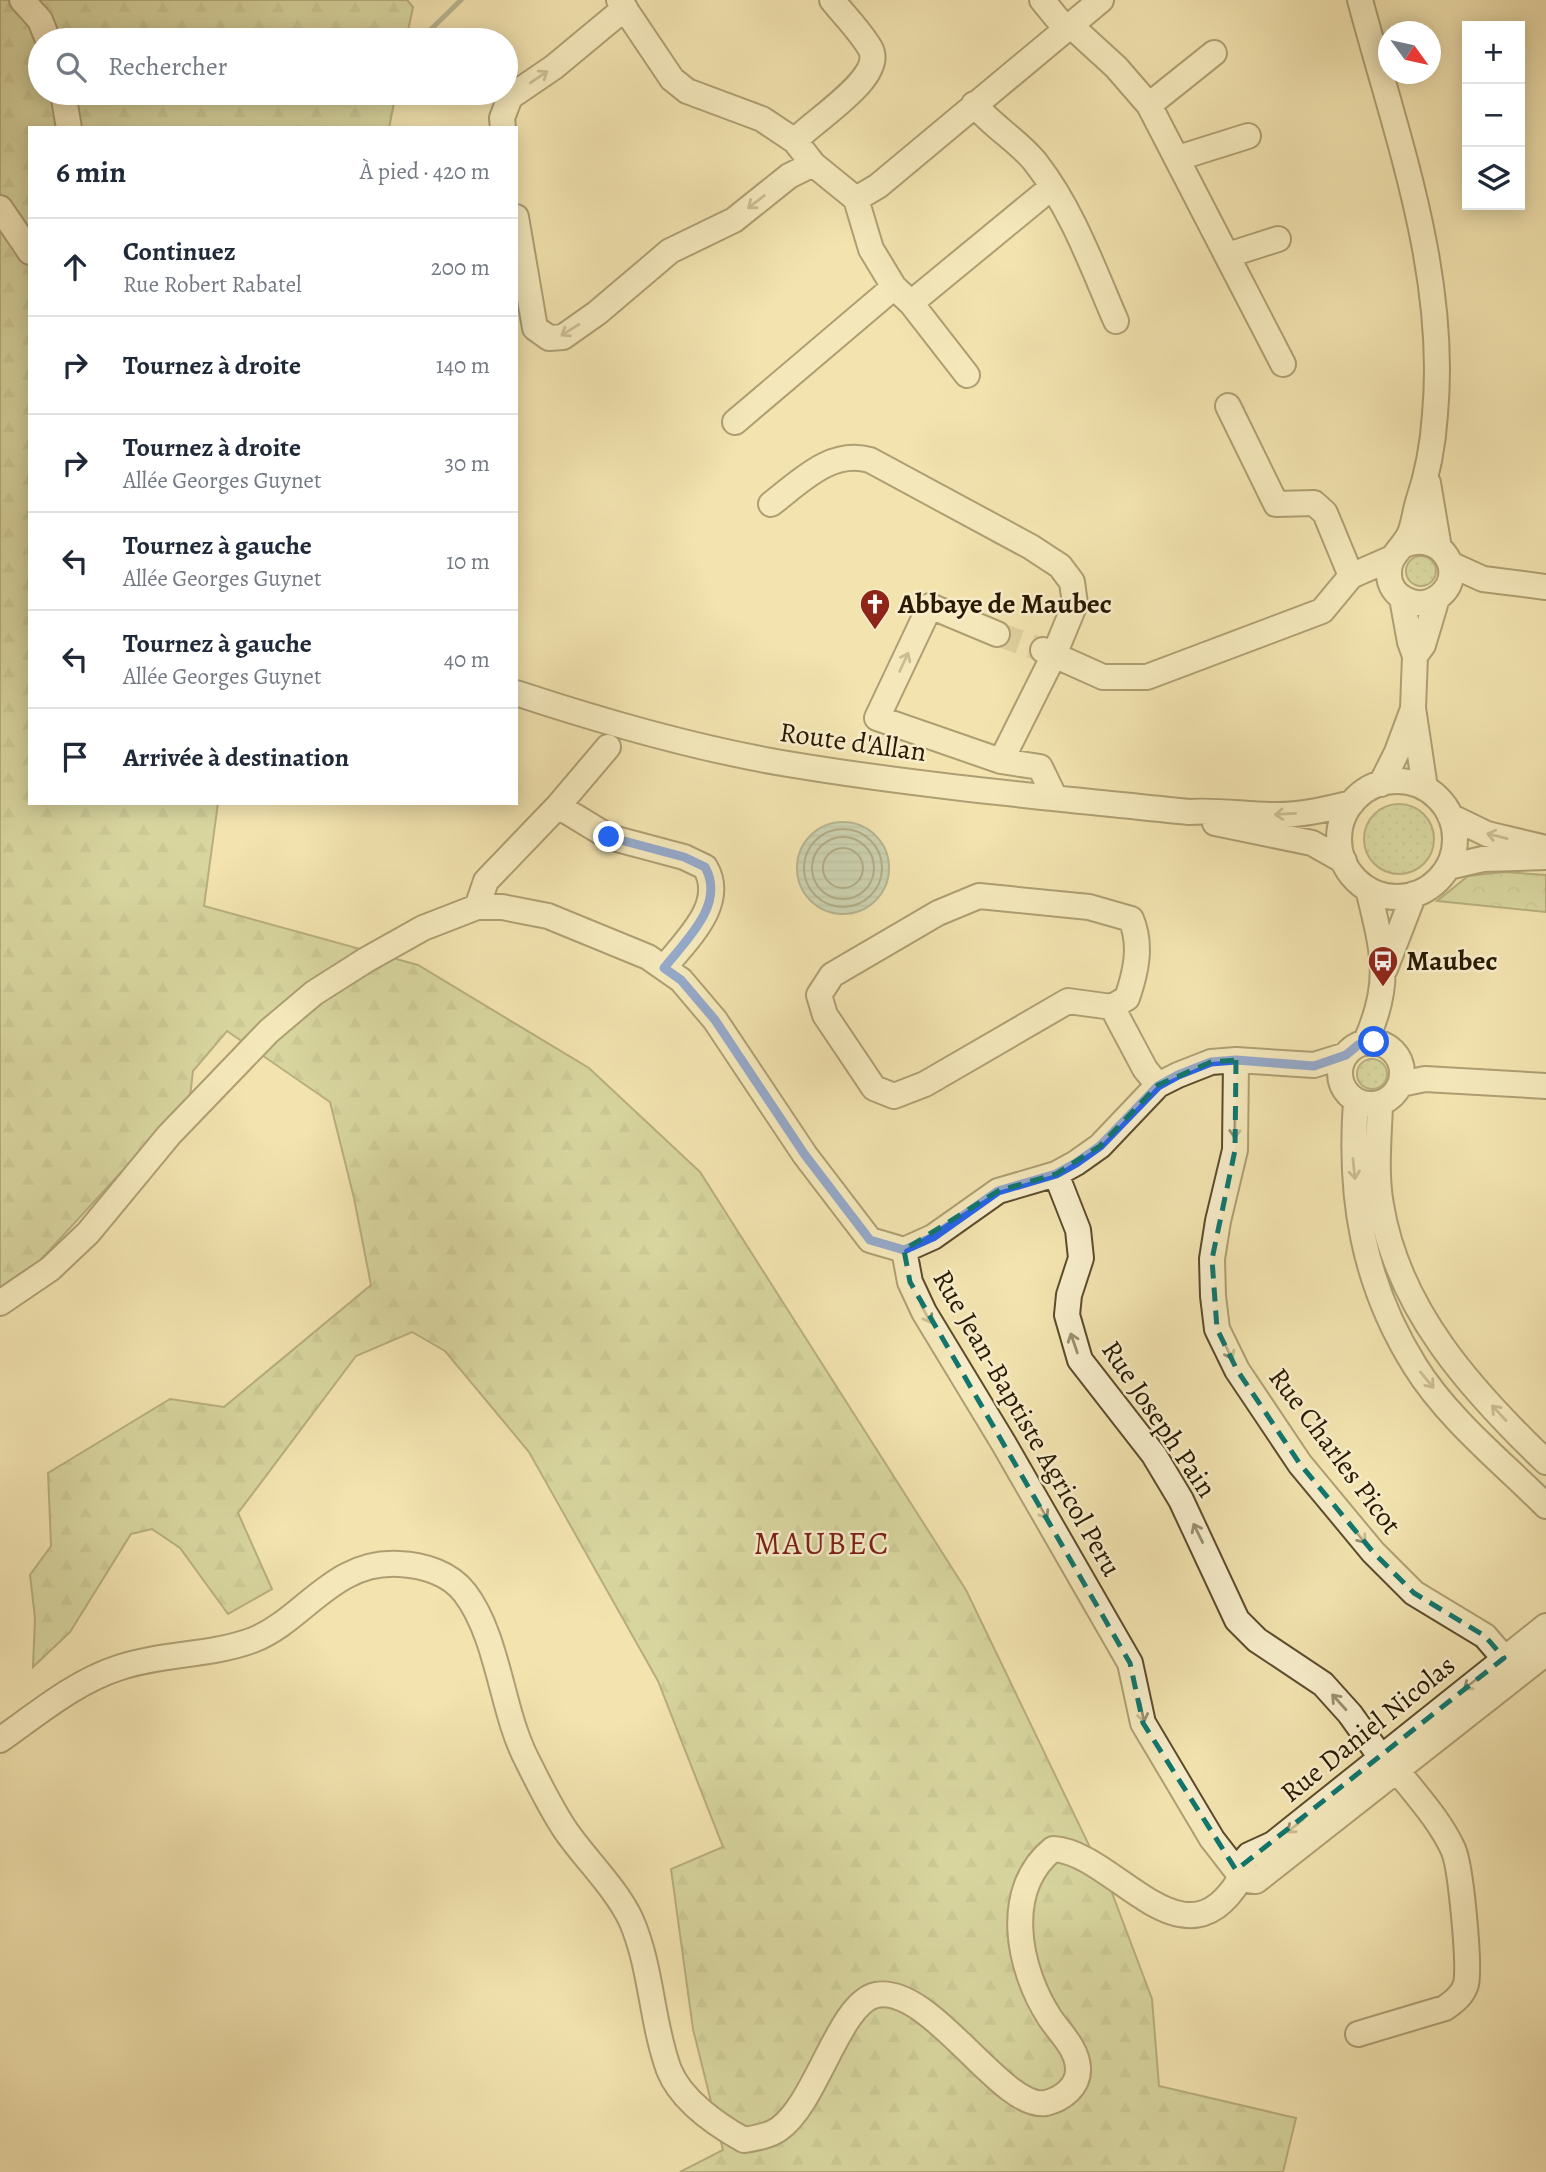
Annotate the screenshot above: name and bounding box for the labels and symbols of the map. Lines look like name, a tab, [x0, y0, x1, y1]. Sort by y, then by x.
north arrow	[1378, 21, 1441, 84]
one-way arrow	[529, 70, 548, 84]
one-way arrow	[748, 194, 766, 209]
one-way arrow	[561, 324, 581, 338]
place label: Abbaye de Maubec	[897, 585, 1112, 623]
church icon: Abbaye de Maubec	[858, 587, 892, 631]
one-way arrow	[897, 652, 911, 673]
street label: Route d'Allan	[777, 713, 929, 771]
one-way arrow	[1274, 808, 1297, 821]
route end	[593, 821, 624, 852]
one-way arrow	[1486, 829, 1509, 842]
place label: Maubec	[1406, 942, 1497, 980]
bus stop icon: Maubec	[1366, 944, 1400, 988]
route start	[1358, 1026, 1389, 1057]
one-way arrow	[1228, 1116, 1242, 1139]
one-way arrow	[1347, 1157, 1360, 1180]
street label: Rue Jean-Baptiste Agricol Peru	[924, 1263, 1131, 1584]
one-way arrow	[919, 1304, 933, 1324]
one-way arrow	[1067, 1333, 1080, 1355]
street label: Rue Joseph Pain	[1092, 1333, 1226, 1505]
one-way arrow	[1221, 1339, 1235, 1360]
street label: Rue Charles Picot	[1260, 1360, 1410, 1542]
one-way arrow	[1419, 1371, 1435, 1389]
one-way arrow	[1490, 1405, 1507, 1422]
one-way arrow	[1036, 1499, 1050, 1519]
district label: MAUBEC	[754, 1521, 890, 1565]
one-way arrow	[1190, 1523, 1204, 1544]
one-way arrow	[1351, 1526, 1367, 1544]
street label: Rue Daniel Nicolas	[1273, 1647, 1463, 1811]
one-way arrow	[1464, 1675, 1482, 1690]
one-way arrow	[1331, 1693, 1347, 1711]
one-way arrow	[1136, 1701, 1149, 1723]
one-way arrow	[1287, 1818, 1305, 1833]

